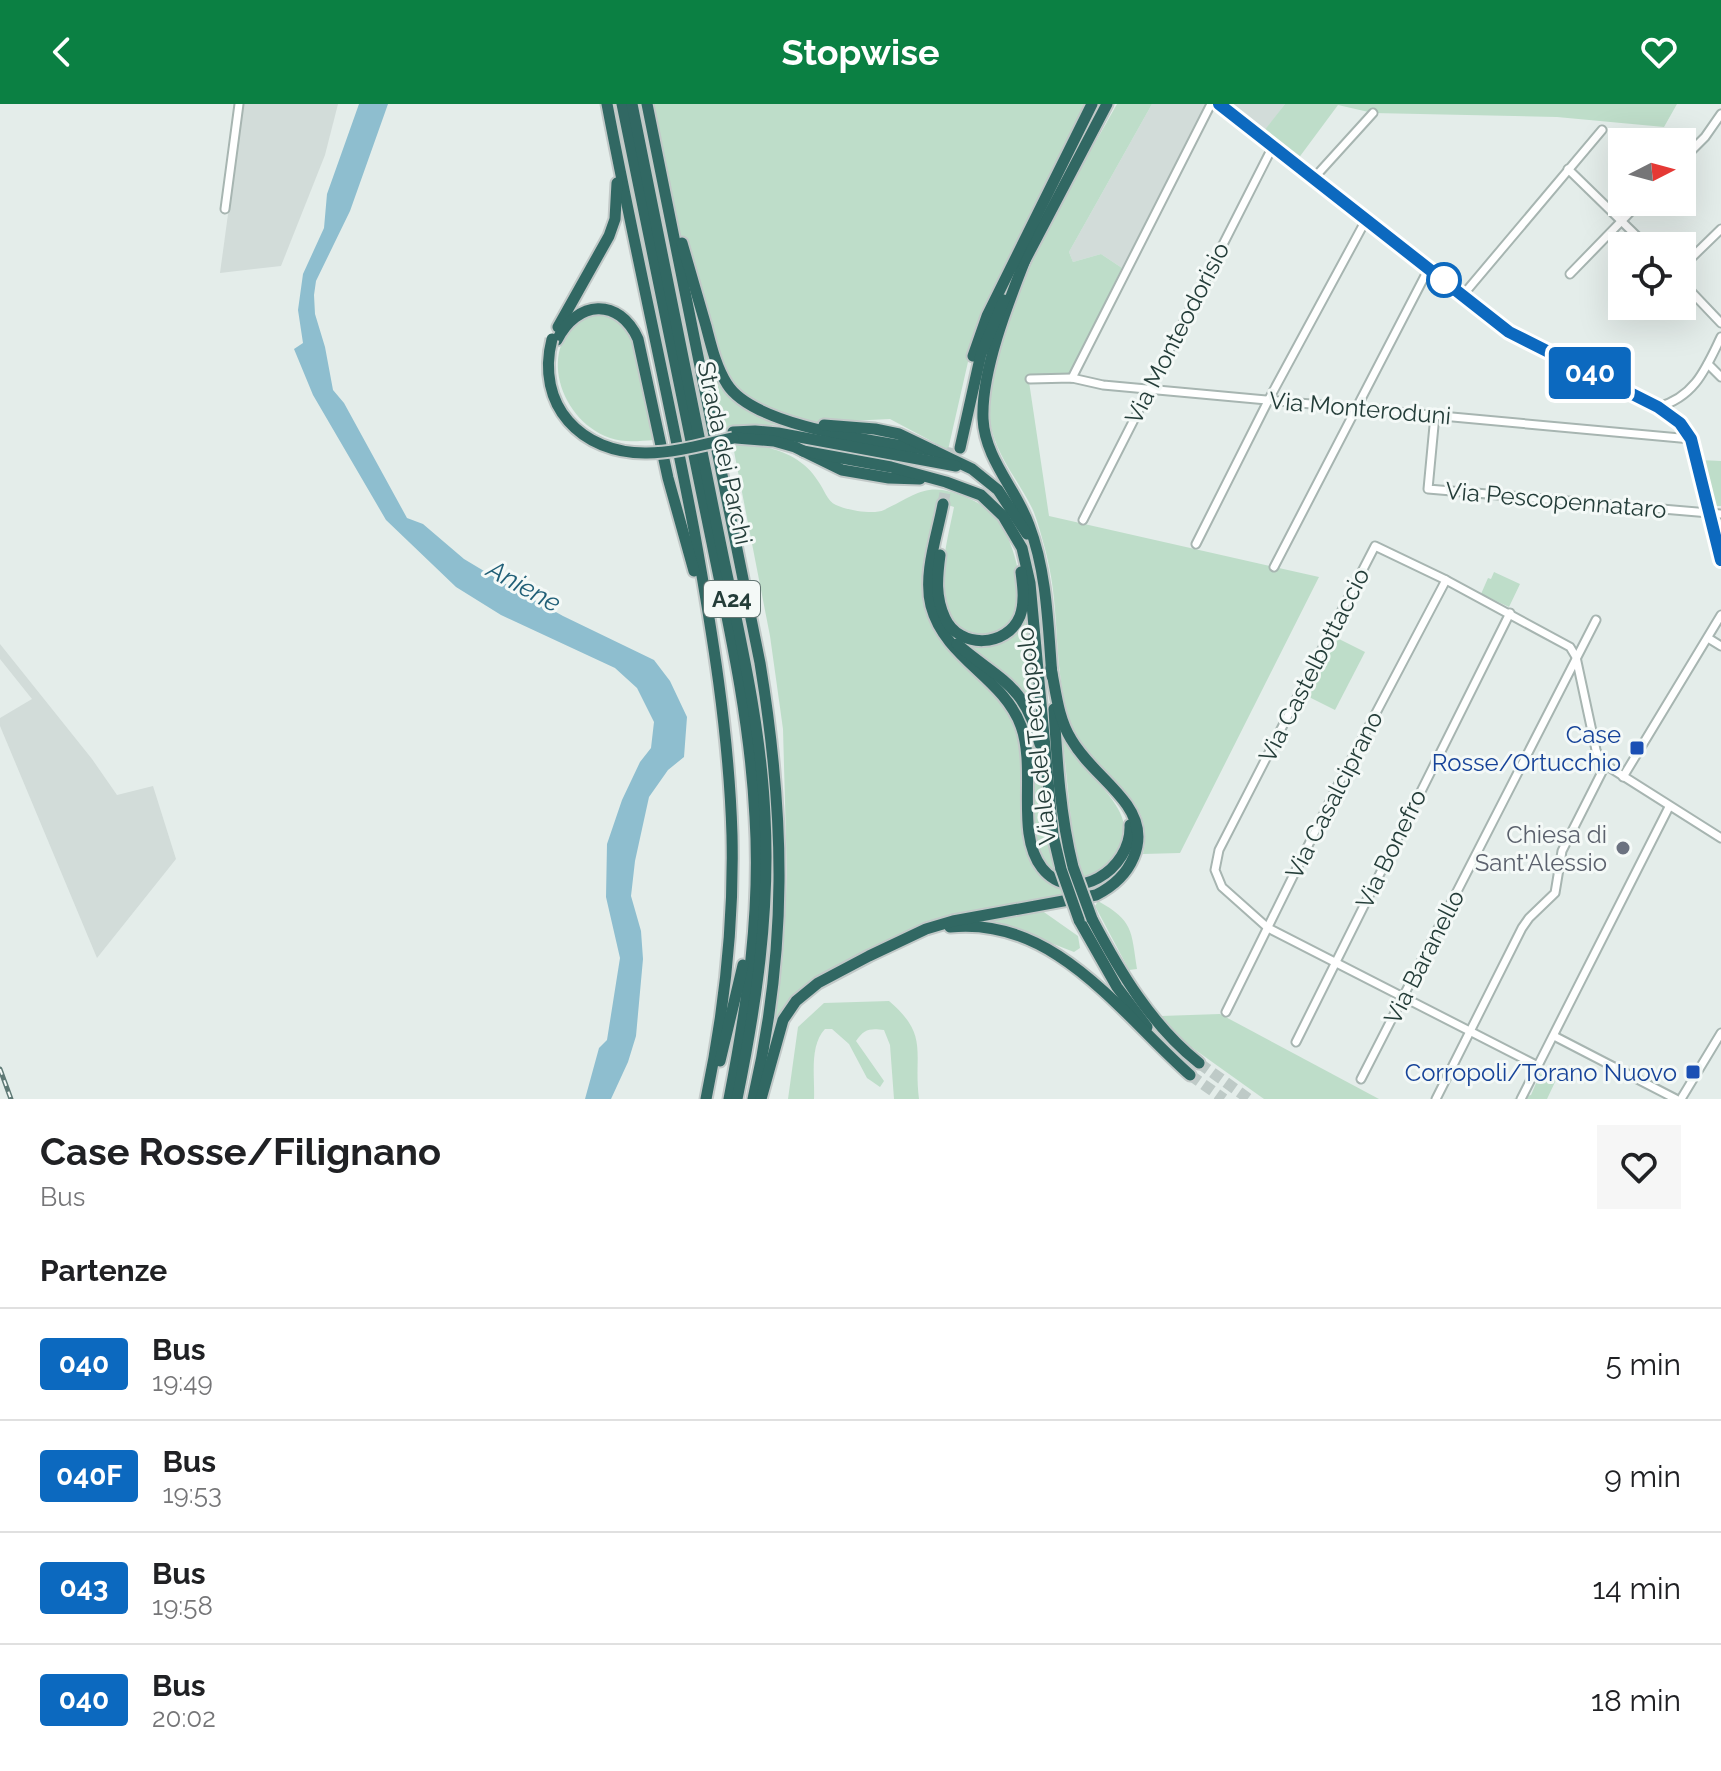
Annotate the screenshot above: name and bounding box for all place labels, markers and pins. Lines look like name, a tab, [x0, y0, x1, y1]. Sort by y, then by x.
unlabelled marker	[1427, 263, 1461, 297]
place label: Case Rosse/Ortucchio	[1432, 720, 1621, 777]
marker: Case Rosse/Ortucchio	[1628, 739, 1646, 757]
place label: Chiesa di Sant'Alessio	[1475, 820, 1607, 877]
marker: Chiesa di Sant'Alessio	[1614, 839, 1632, 857]
place label: Corropoli/Torano Nuovo	[1405, 1058, 1677, 1087]
marker: Corropoli/Torano Nuovo	[1684, 1063, 1702, 1081]

